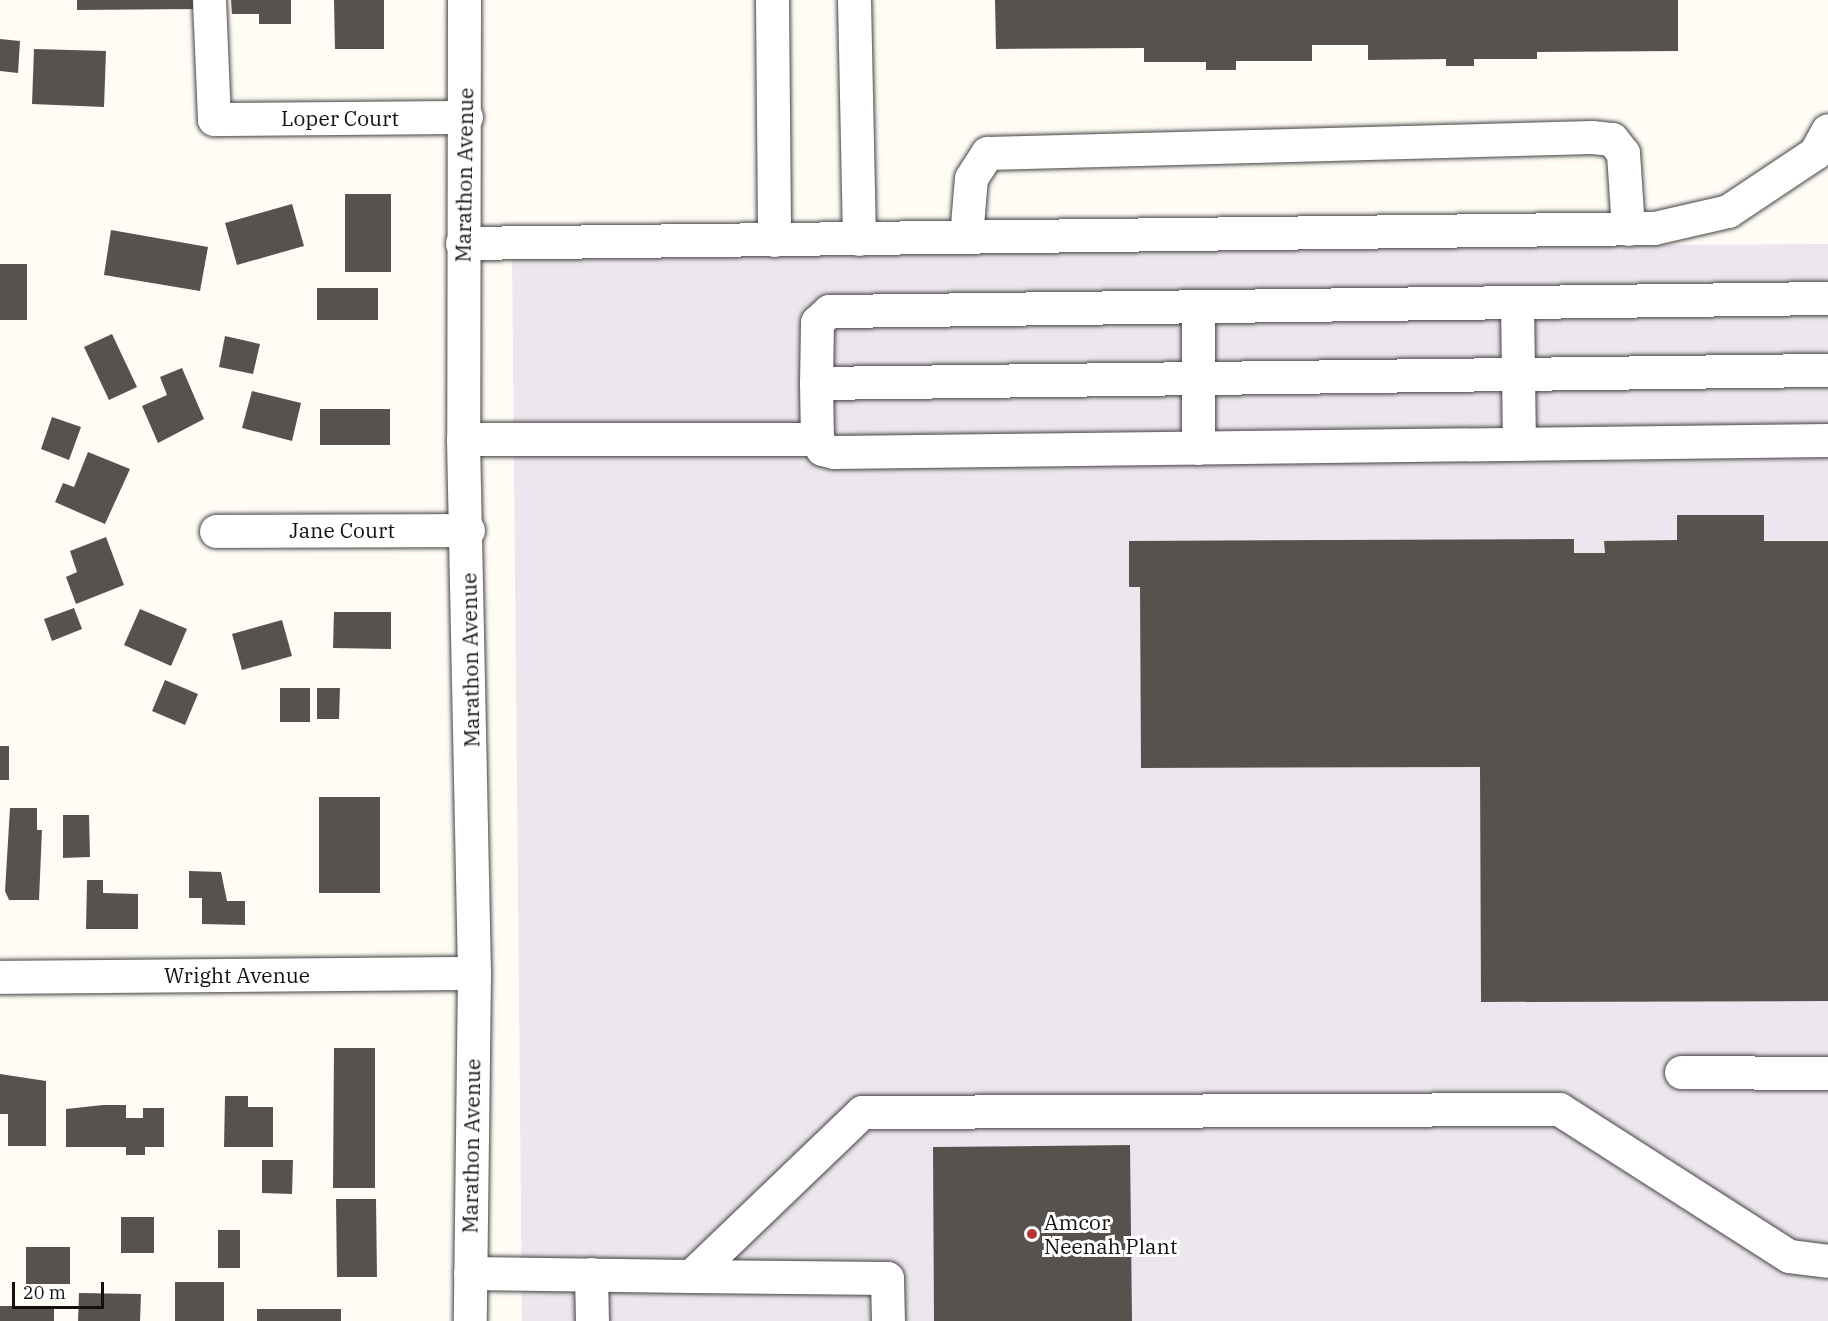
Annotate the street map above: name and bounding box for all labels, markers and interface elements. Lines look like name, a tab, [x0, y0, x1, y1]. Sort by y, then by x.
street label: Marathon Avenue	[450, 87, 478, 263]
street label: Loper Court	[281, 105, 399, 131]
street label: Jane Court	[289, 517, 395, 543]
street label: Marathon Avenue	[456, 572, 484, 748]
street label: Wright Avenue	[164, 962, 310, 988]
street label: Marathon Avenue	[457, 1058, 485, 1234]
place label: Amcor Neenah Plant	[1044, 1209, 1177, 1259]
marker: Amcor Neenah Plant	[1025, 1227, 1039, 1241]
scale bar	[15, 1270, 106, 1308]
text: 20 m	[23, 1281, 66, 1304]

